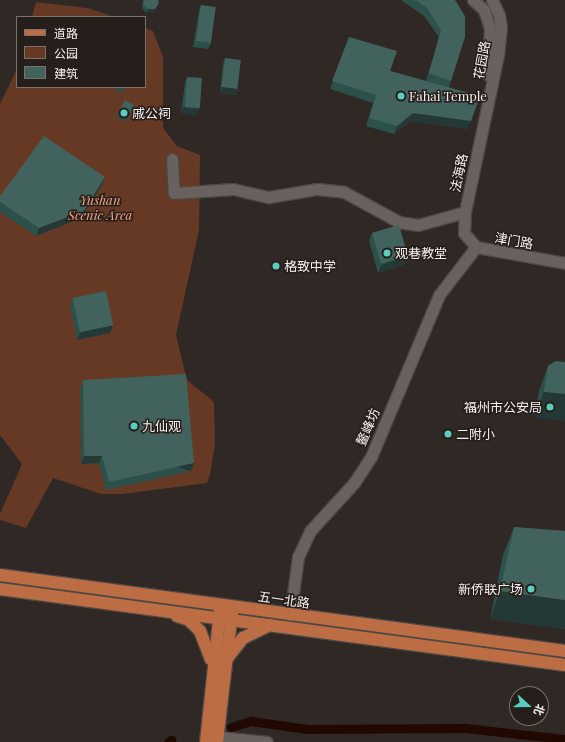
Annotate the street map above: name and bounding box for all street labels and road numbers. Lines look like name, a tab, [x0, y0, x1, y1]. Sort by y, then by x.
street label: 花园路	[471, 39, 493, 81]
street label: 法海路	[447, 152, 471, 194]
street label: 津门路	[493, 230, 535, 252]
street label: 鳌峰坊	[353, 406, 383, 448]
street label: 五一北路	[257, 589, 311, 611]

